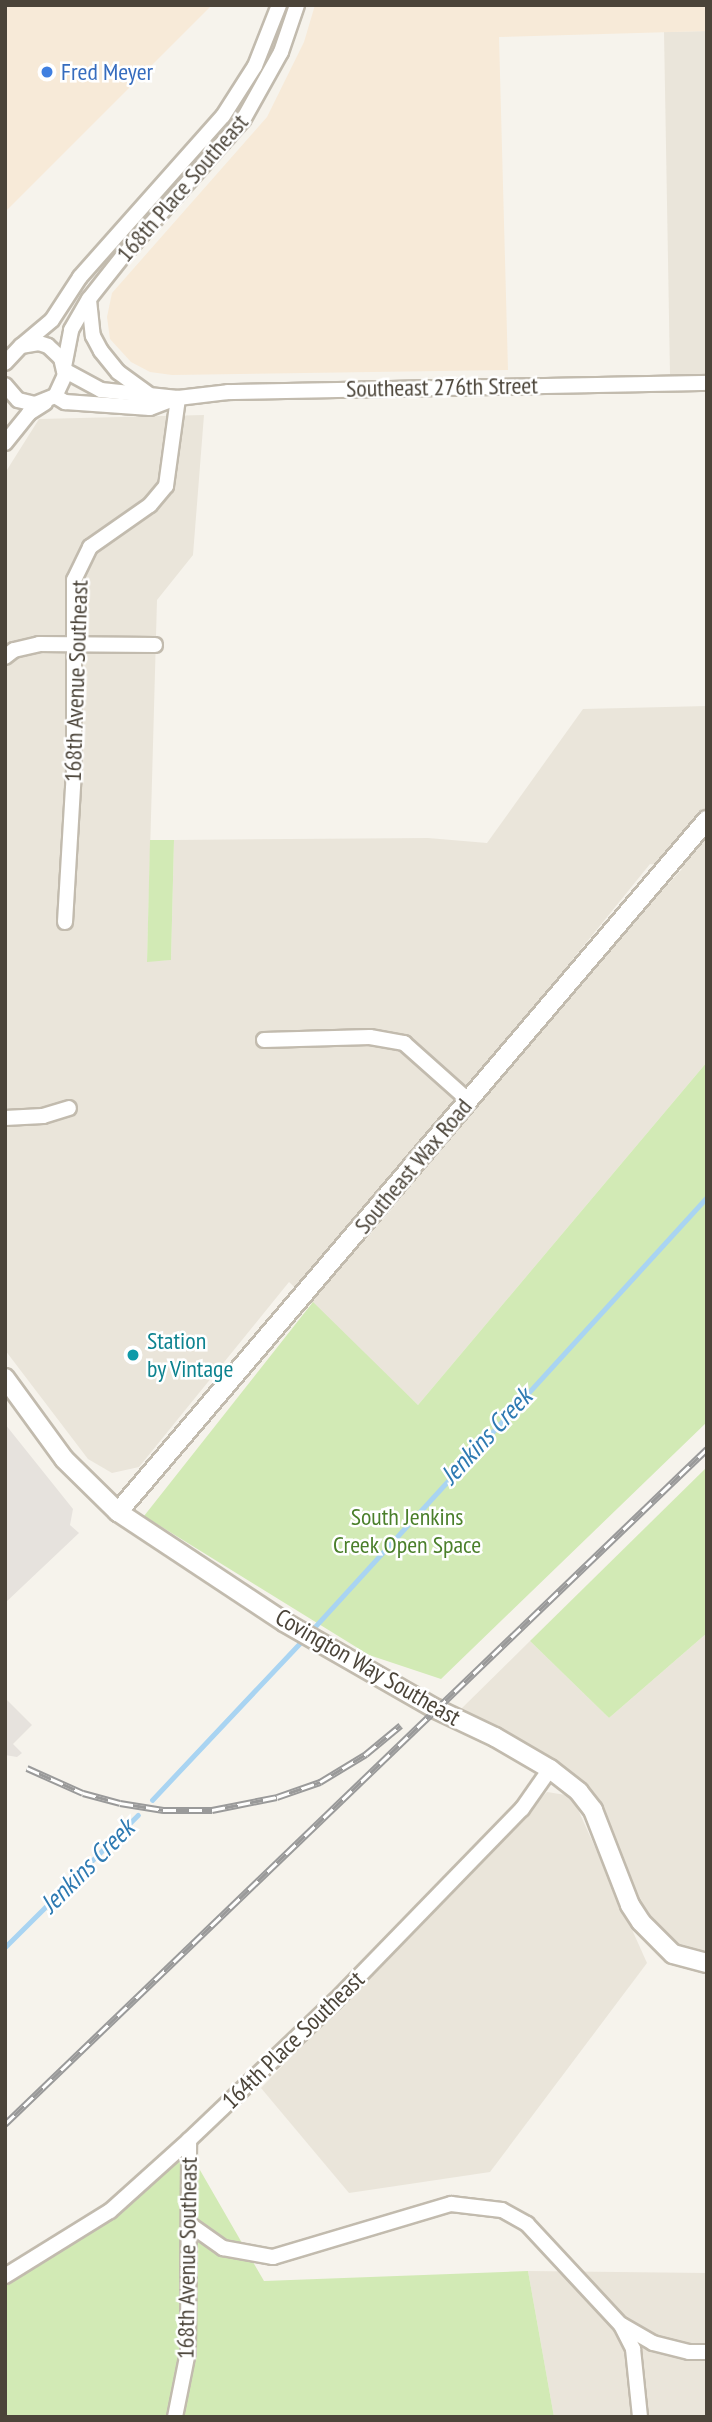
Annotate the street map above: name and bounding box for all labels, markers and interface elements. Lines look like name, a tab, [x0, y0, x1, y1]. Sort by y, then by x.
place label: Fred Meyer	[61, 58, 153, 86]
marker: Fred Meyer	[39, 64, 55, 80]
street label: 168th Place Southeast	[110, 108, 254, 268]
street label: Southeast 276th Street	[346, 371, 538, 403]
street label: 168th Avenue Southeast	[58, 579, 94, 783]
street label: Southeast Wax Road	[348, 1092, 478, 1240]
place label: Station by Vintage	[147, 1327, 235, 1383]
marker: Station by Vintage	[125, 1347, 141, 1363]
water label: Jenkins Creek	[434, 1382, 538, 1490]
park label: South Jenkins Creek Open Space	[333, 1503, 481, 1559]
street label: Covington Way Southeast	[270, 1602, 466, 1732]
water label: Jenkins Creek	[34, 1813, 140, 1919]
street label: 164th Place Southeast	[216, 1965, 370, 2115]
street label: 168th Avenue Southeast	[171, 2156, 203, 2360]

